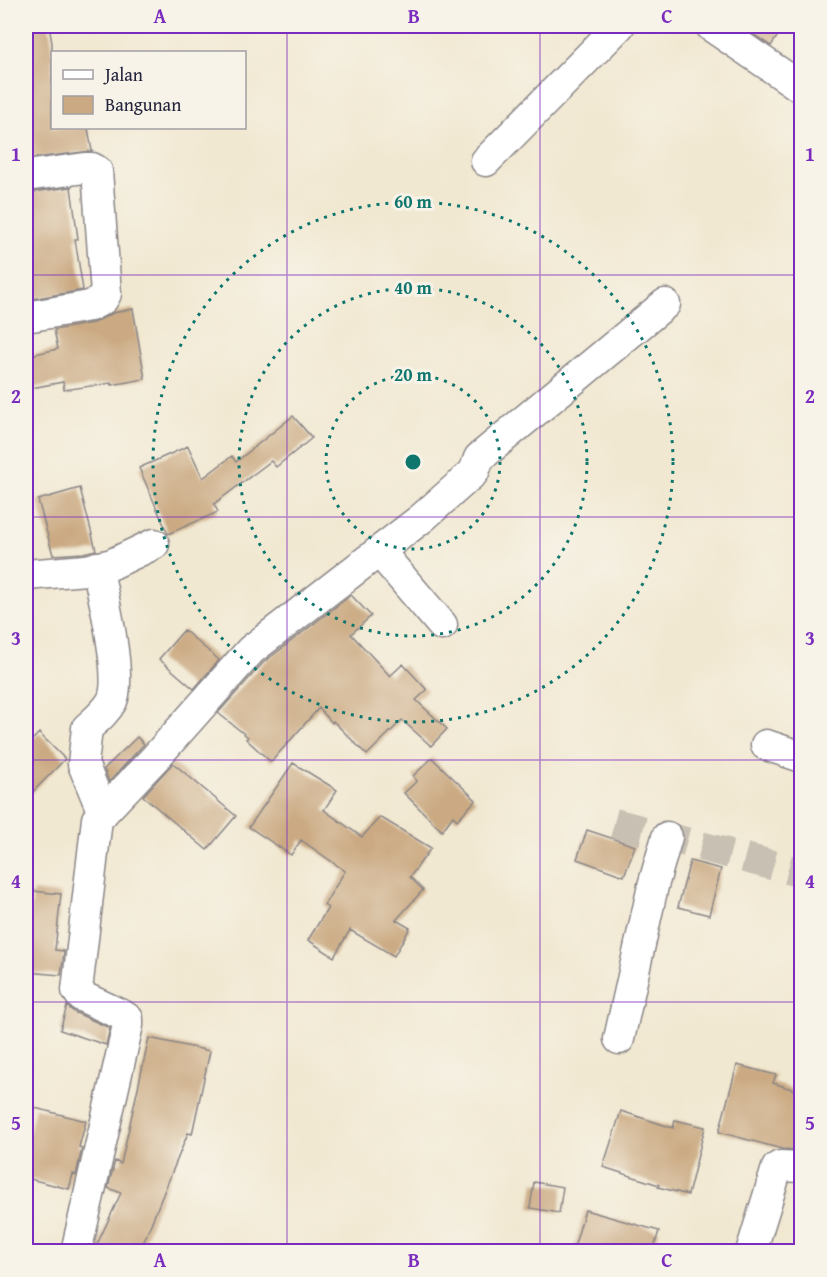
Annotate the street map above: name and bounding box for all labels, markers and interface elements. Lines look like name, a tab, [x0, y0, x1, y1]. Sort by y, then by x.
text: A	[154, 1, 167, 30]
text: B	[408, 1, 420, 30]
text: C	[661, 1, 673, 30]
legend	[51, 51, 246, 129]
text: Jalan	[103, 61, 143, 88]
text: Bangunan	[105, 91, 181, 118]
text: 1	[11, 139, 21, 168]
text: 1	[805, 139, 815, 168]
text: 60 m	[394, 188, 433, 215]
text: 40 m	[394, 274, 433, 301]
text: 20 m	[394, 361, 433, 388]
text: 2	[11, 381, 21, 410]
text: 2	[805, 381, 815, 410]
centre of rings	[403, 452, 423, 472]
text: 3	[11, 623, 21, 652]
text: 3	[805, 623, 815, 652]
text: 4	[11, 866, 21, 895]
text: 4	[805, 866, 815, 895]
text: 5	[11, 1108, 21, 1137]
text: 5	[805, 1108, 815, 1137]
text: A	[154, 1245, 167, 1274]
text: B	[408, 1245, 420, 1274]
text: C	[661, 1245, 673, 1274]

